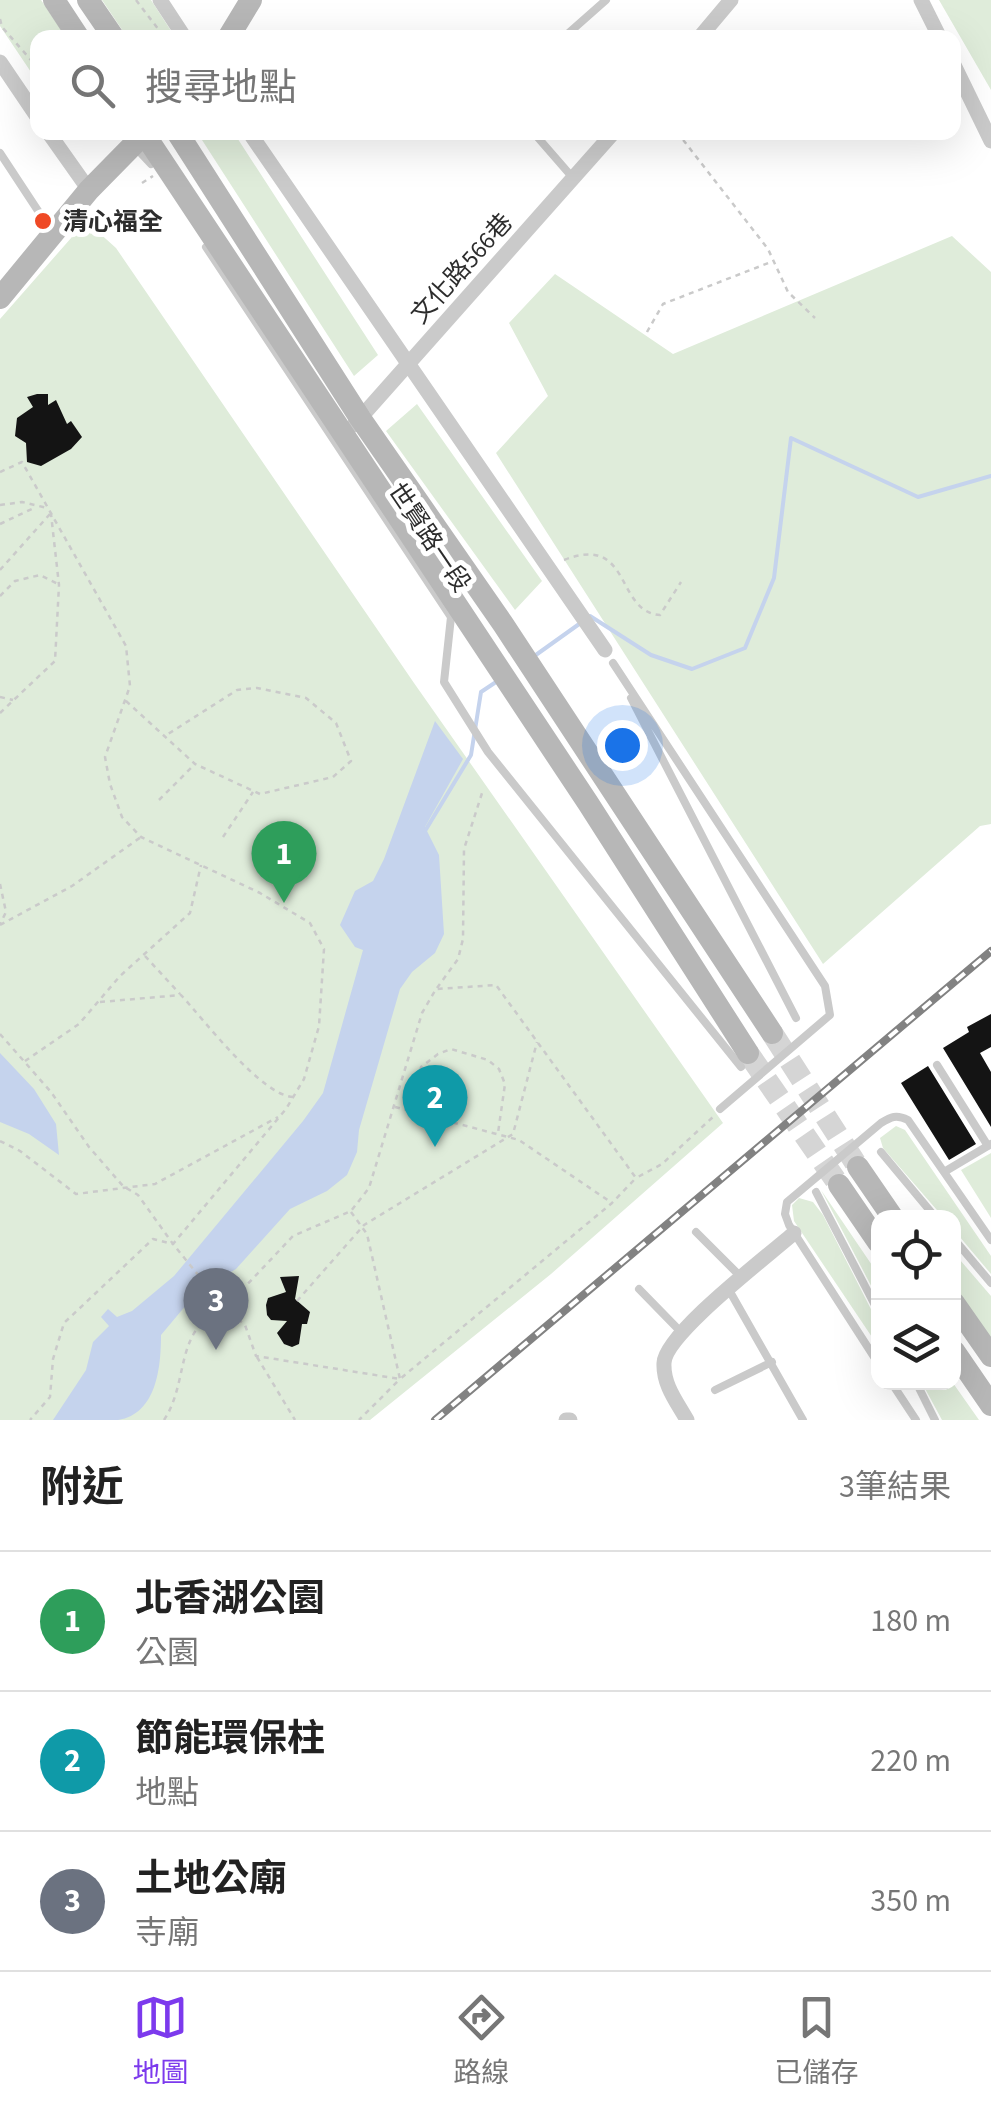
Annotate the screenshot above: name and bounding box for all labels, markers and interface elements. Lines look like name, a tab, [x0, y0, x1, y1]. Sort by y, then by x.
search box	[30, 30, 961, 140]
icon: search	[65, 58, 120, 113]
text: 搜尋地點	[145, 61, 297, 115]
place label: 清心福全	[63, 204, 163, 240]
street label: 文化路566巷	[402, 206, 521, 332]
marker: 清心福全	[32, 210, 54, 232]
street label: 世賢路一段	[379, 476, 479, 599]
your location	[597, 720, 648, 771]
pin: 1	[252, 820, 316, 903]
pin: 2	[402, 1064, 468, 1147]
map controls	[871, 1210, 961, 1390]
button: locate	[871, 1210, 961, 1300]
pin: 3	[184, 1268, 248, 1350]
button: layers	[871, 1300, 961, 1390]
text: 附近	[40, 1458, 124, 1518]
text: 3筆結果	[839, 1464, 951, 1510]
text: 北香湖公園	[135, 1572, 325, 1626]
text: 1	[64, 1598, 81, 1644]
text: 180 m	[870, 1598, 951, 1644]
text: 公園	[135, 1630, 199, 1676]
text: 節能環保柱	[135, 1712, 325, 1766]
text: 2	[64, 1738, 81, 1784]
text: 220 m	[870, 1738, 951, 1784]
text: 地點	[135, 1770, 199, 1816]
text: 土地公廟	[135, 1852, 287, 1906]
text: 3	[64, 1878, 81, 1924]
text: 350 m	[870, 1878, 951, 1924]
text: 寺廟	[135, 1910, 199, 1956]
tab: 地圖	[132, 1990, 189, 2093]
tab: 路線	[453, 1990, 510, 2093]
tab: 已儲存	[774, 1990, 859, 2093]

